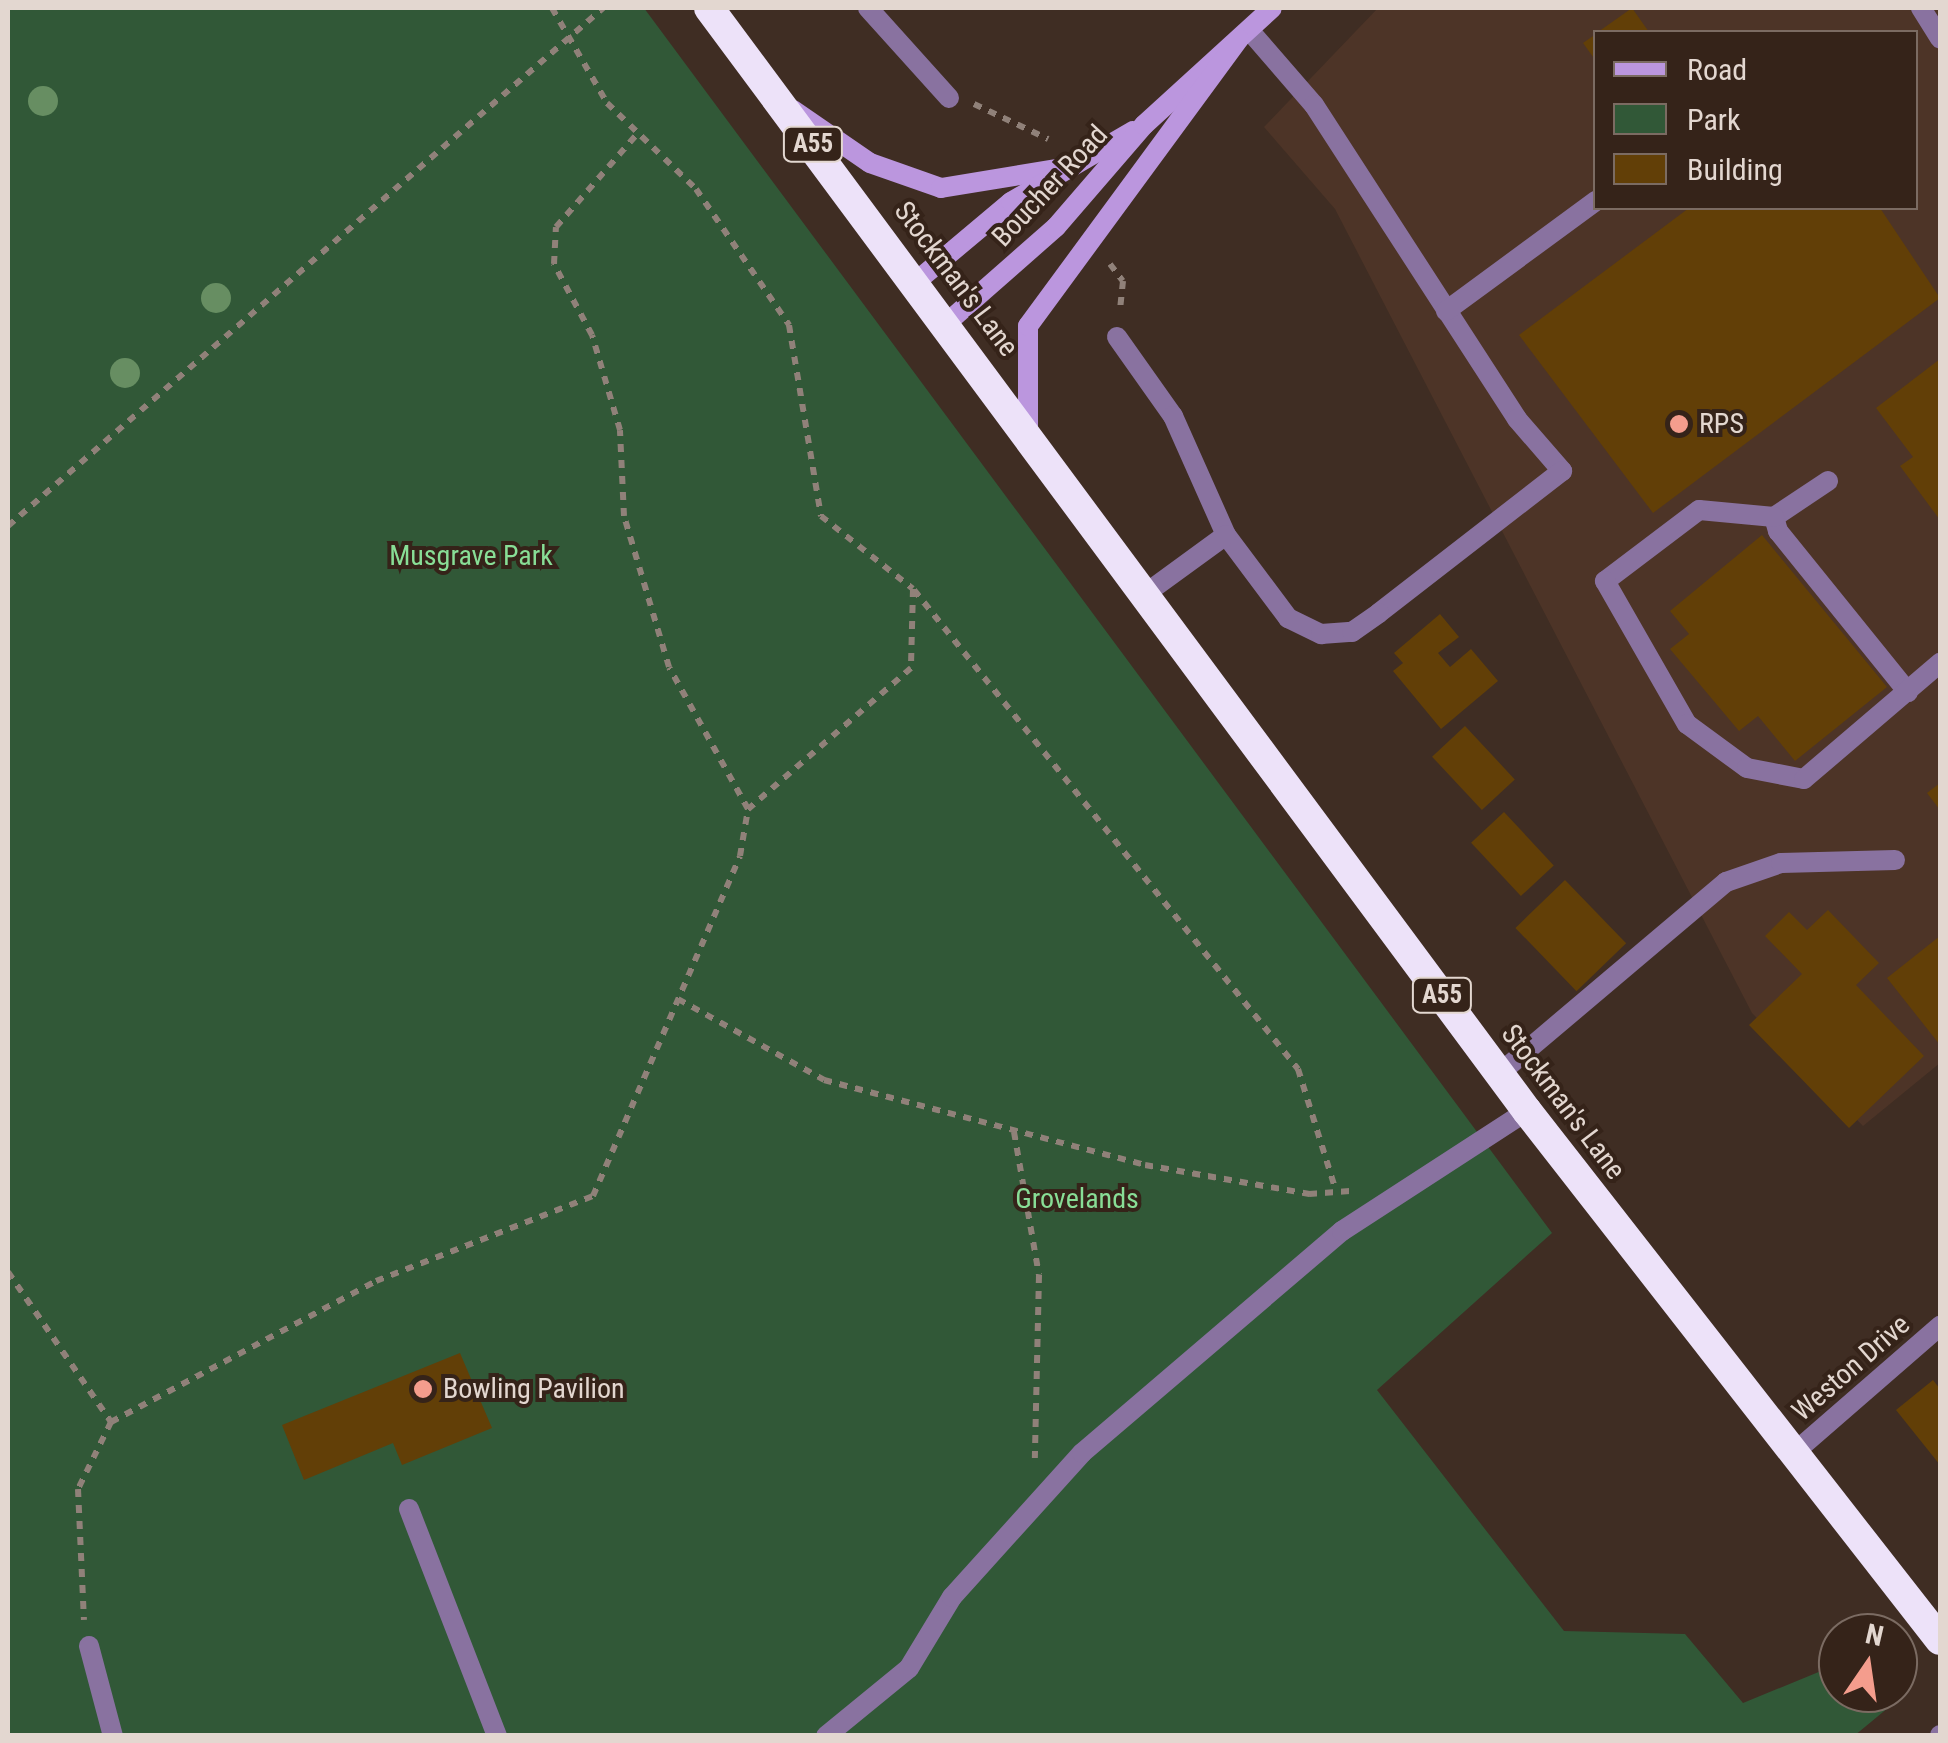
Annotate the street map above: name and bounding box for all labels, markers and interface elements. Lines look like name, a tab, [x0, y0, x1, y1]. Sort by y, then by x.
legend	[1593, 30, 1918, 210]
text: Road	[1687, 52, 1747, 87]
text: Park	[1687, 102, 1741, 137]
street label: Boucher Road	[985, 118, 1115, 254]
road number: A55	[780, 124, 846, 164]
text: Building	[1687, 152, 1783, 187]
street label: Stockman's Lane	[887, 195, 1025, 363]
place label: RPS	[1699, 407, 1744, 441]
marker: RPS	[1668, 413, 1690, 435]
park label: Musgrave Park	[389, 539, 553, 573]
road number: A55	[1410, 975, 1474, 1015]
street label: Stockman's Lane	[1494, 1018, 1632, 1186]
park label: Grovelands	[1015, 1182, 1139, 1216]
street label: Weston Drive	[1785, 1308, 1917, 1428]
place label: Bowling Pavilion	[443, 1372, 625, 1406]
marker: Bowling Pavilion	[412, 1378, 434, 1400]
north arrow	[1818, 1613, 1918, 1713]
text: N	[1862, 1617, 1886, 1653]

